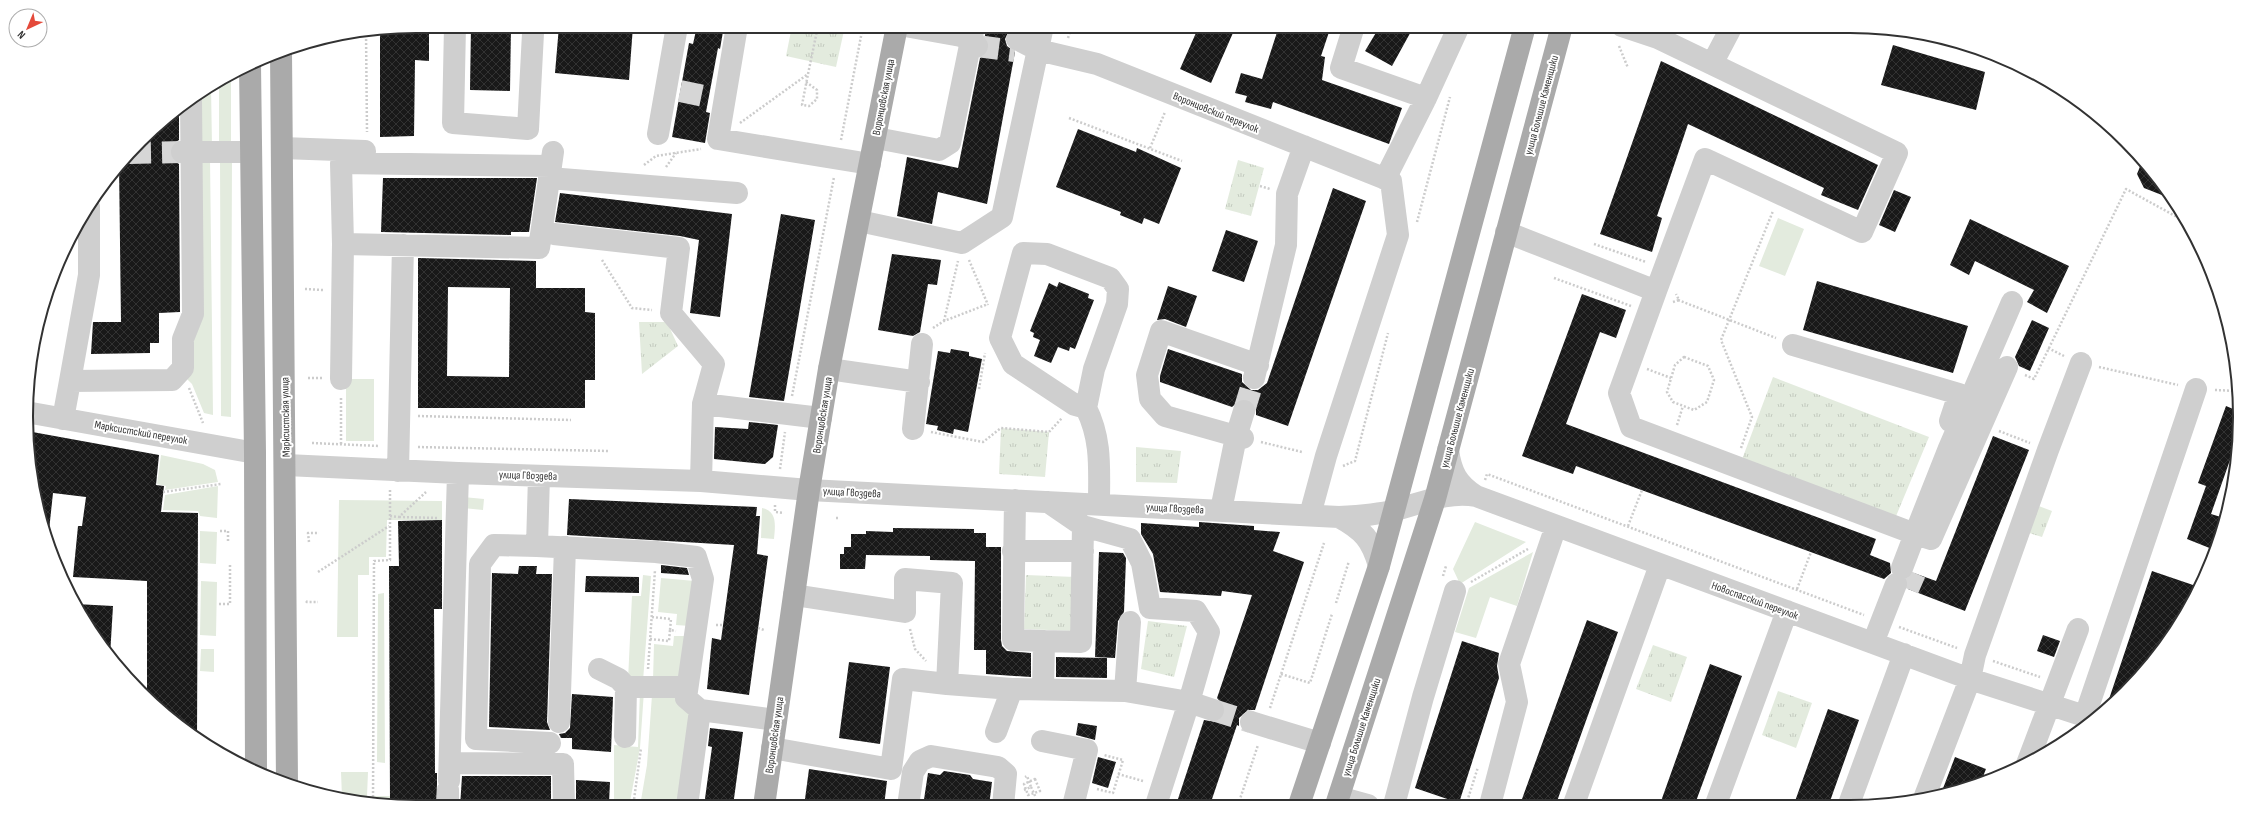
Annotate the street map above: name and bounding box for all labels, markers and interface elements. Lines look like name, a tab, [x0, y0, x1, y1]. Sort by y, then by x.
north arrow	[8, 8, 48, 48]
text: N	[15, 28, 28, 42]
street label: улица Большие Каменщики	[1522, 54, 1561, 156]
street label: Воронцовская улица	[870, 58, 897, 136]
street label: Воронцовский переулок	[1171, 89, 1261, 136]
street label: улица Большие Каменщики	[1438, 367, 1477, 469]
street label: Воронцовская улица	[810, 376, 835, 454]
street label: Марксистская улица	[278, 377, 293, 457]
street label: Марксистский переулок	[93, 418, 189, 447]
street label: улица Гвоздева	[499, 468, 557, 483]
street label: улица Гвоздева	[823, 484, 881, 501]
street label: улица Гвоздева	[1146, 500, 1204, 517]
street label: Новоспасский переулок	[1710, 579, 1801, 622]
street label: улица Большие Каменщики	[1339, 676, 1384, 778]
street label: Воронцовская улица	[763, 696, 786, 774]

